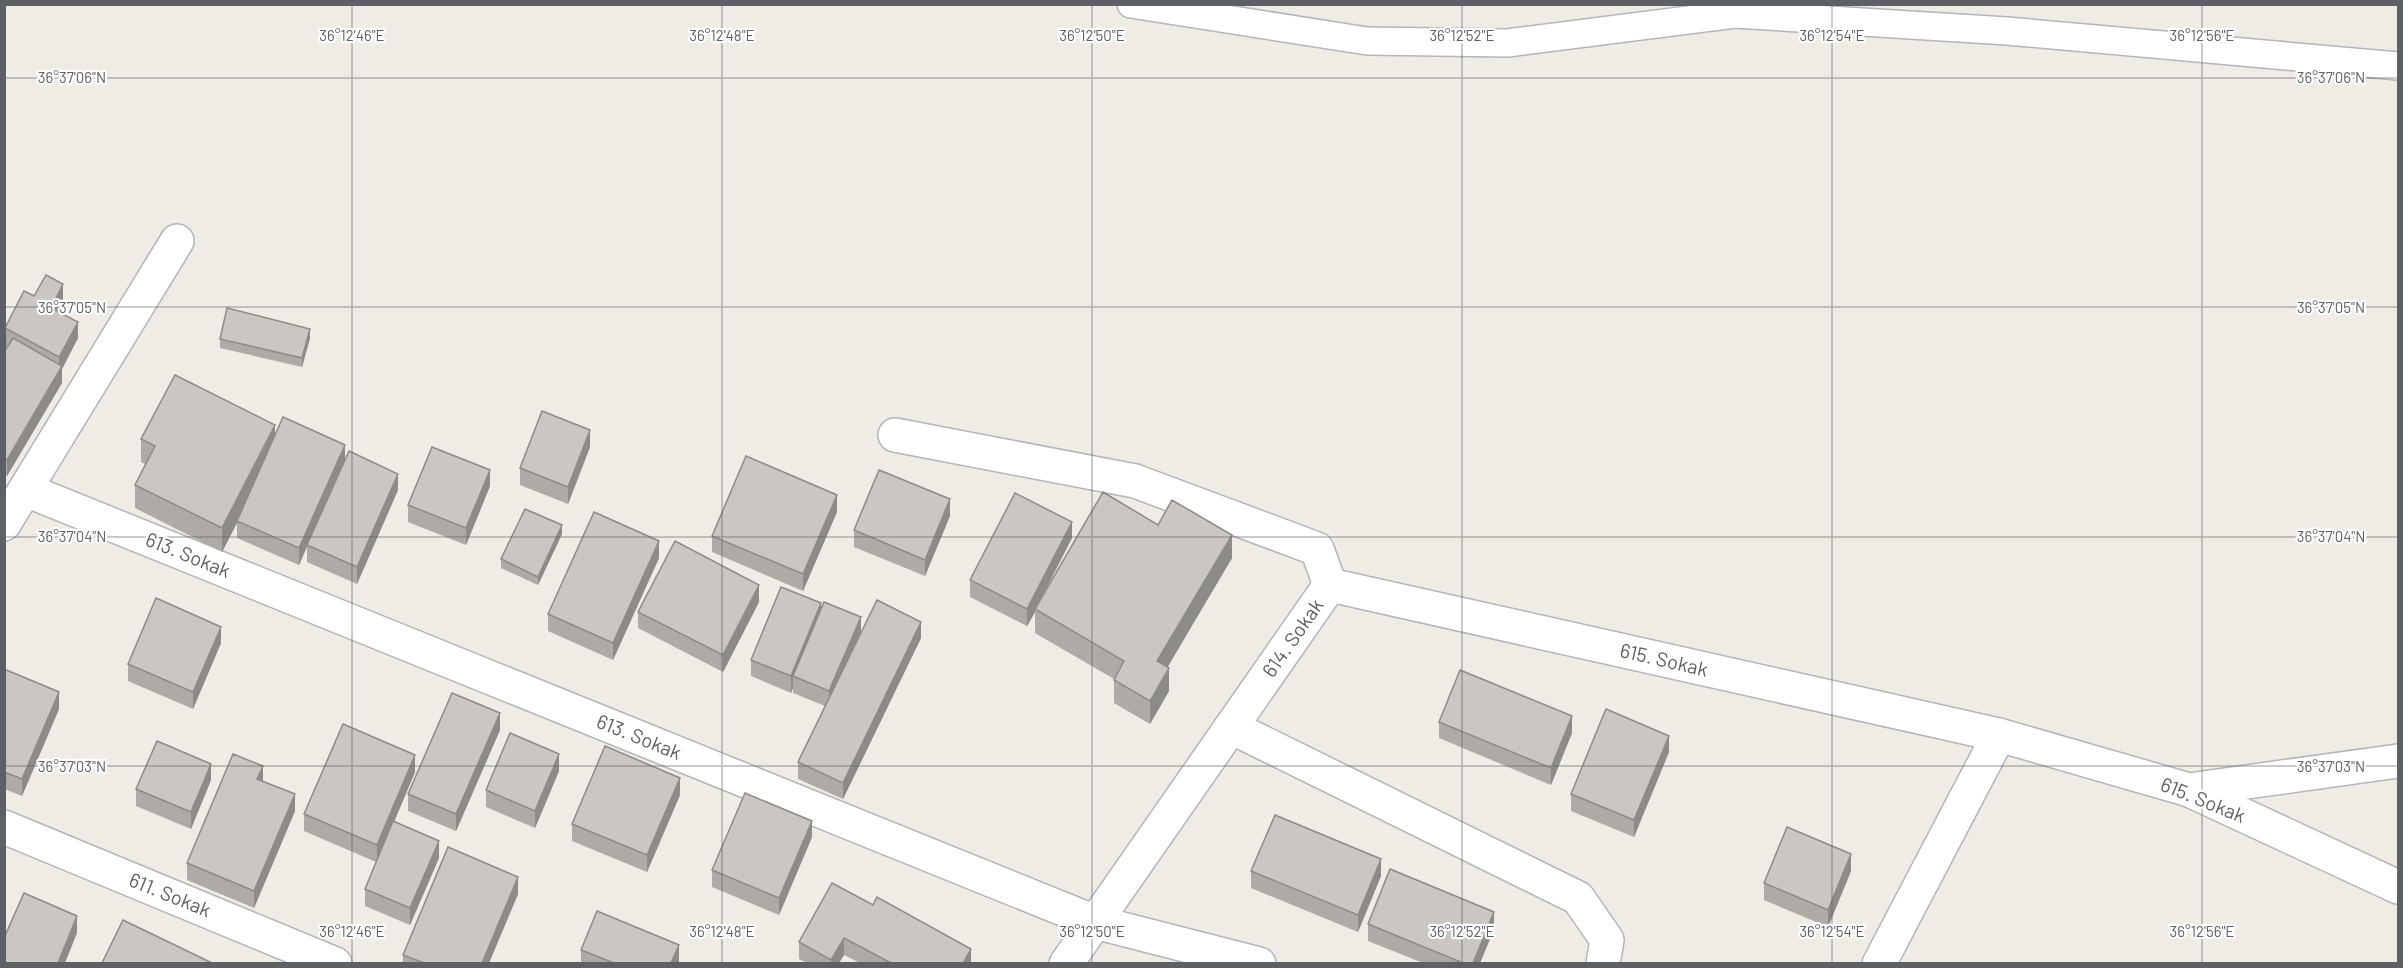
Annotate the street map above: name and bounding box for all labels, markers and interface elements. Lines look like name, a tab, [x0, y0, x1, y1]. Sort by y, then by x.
text: 36°12'46"E	[319, 26, 385, 44]
text: 36°12'48"E	[689, 26, 755, 44]
text: 36°12'50"E	[1059, 26, 1125, 44]
text: 36°12'52"E	[1429, 26, 1495, 44]
text: 36°12'54"E	[1799, 26, 1865, 44]
text: 36°12'56"E	[2170, 26, 2234, 44]
text: 36°37'06"N	[38, 68, 106, 86]
text: 36°37'06"N	[2297, 68, 2365, 86]
text: 36°37'05"N	[38, 298, 106, 316]
text: 36°37'05"N	[2297, 298, 2365, 316]
street label: 613. Sokak	[142, 526, 234, 582]
text: 36°37'04"N	[38, 527, 106, 545]
text: 36°37'04"N	[2297, 527, 2365, 545]
street label: 614. Sokak	[1256, 594, 1328, 681]
street label: 615. Sokak	[1618, 637, 1711, 681]
street label: 613. Sokak	[593, 708, 685, 764]
text: 36°37'03"N	[38, 757, 106, 775]
text: 36°37'03"N	[2297, 757, 2365, 775]
street label: 615. Sokak	[2157, 771, 2249, 827]
street label: 611. Sokak	[126, 867, 215, 921]
text: 36°12'46"E	[319, 922, 385, 940]
text: 36°12'48"E	[689, 922, 755, 940]
text: 36°12'50"E	[1059, 922, 1125, 940]
text: 36°12'52"E	[1429, 922, 1495, 940]
text: 36°12'54"E	[1799, 922, 1865, 940]
text: 36°12'56"E	[2170, 922, 2234, 940]

